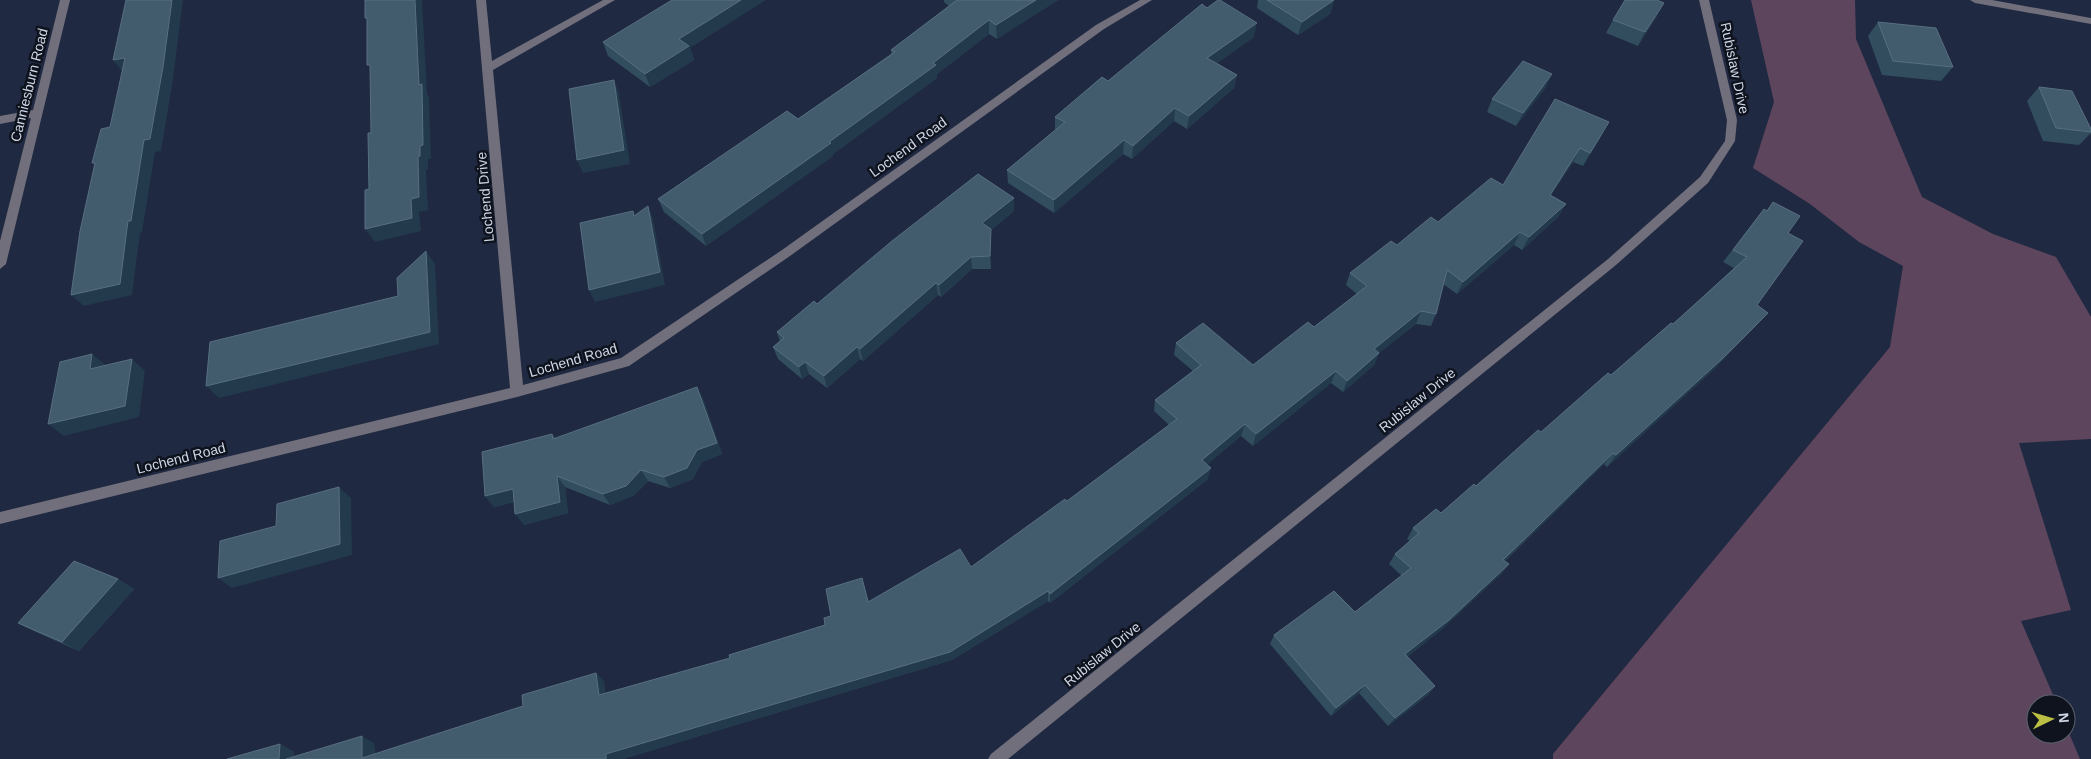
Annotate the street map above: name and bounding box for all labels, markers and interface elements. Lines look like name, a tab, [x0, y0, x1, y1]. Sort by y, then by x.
street label: Rubislaw Drive	[1717, 21, 1753, 116]
street label: Canniesburn Road	[7, 26, 51, 144]
street label: Lochend Road	[866, 114, 950, 180]
street label: Lochend Drive	[473, 151, 497, 243]
street label: Lochend Road	[527, 340, 619, 380]
street label: Rubislaw Drive	[1376, 364, 1458, 436]
street label: Lochend Road	[135, 439, 227, 477]
street label: Rubislaw Drive	[1061, 618, 1143, 690]
north arrow	[2026, 694, 2076, 744]
text: N	[2056, 712, 2072, 724]

